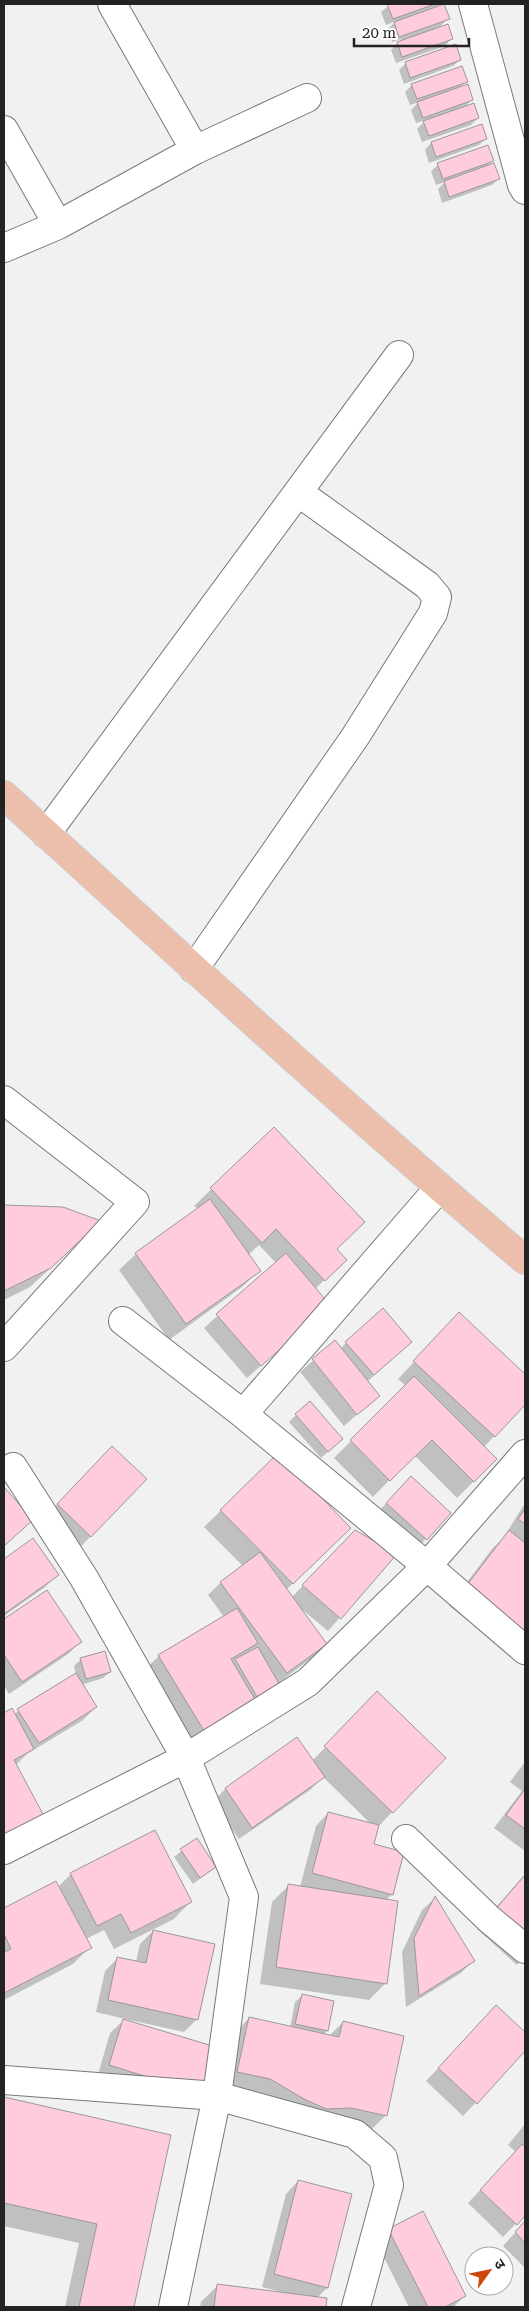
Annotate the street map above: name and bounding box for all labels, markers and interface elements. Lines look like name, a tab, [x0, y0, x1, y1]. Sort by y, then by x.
scale bar	[354, 15, 469, 47]
text: 20 m	[362, 24, 397, 42]
north arrow	[464, 2246, 514, 2296]
text: उ	[491, 2256, 509, 2272]

